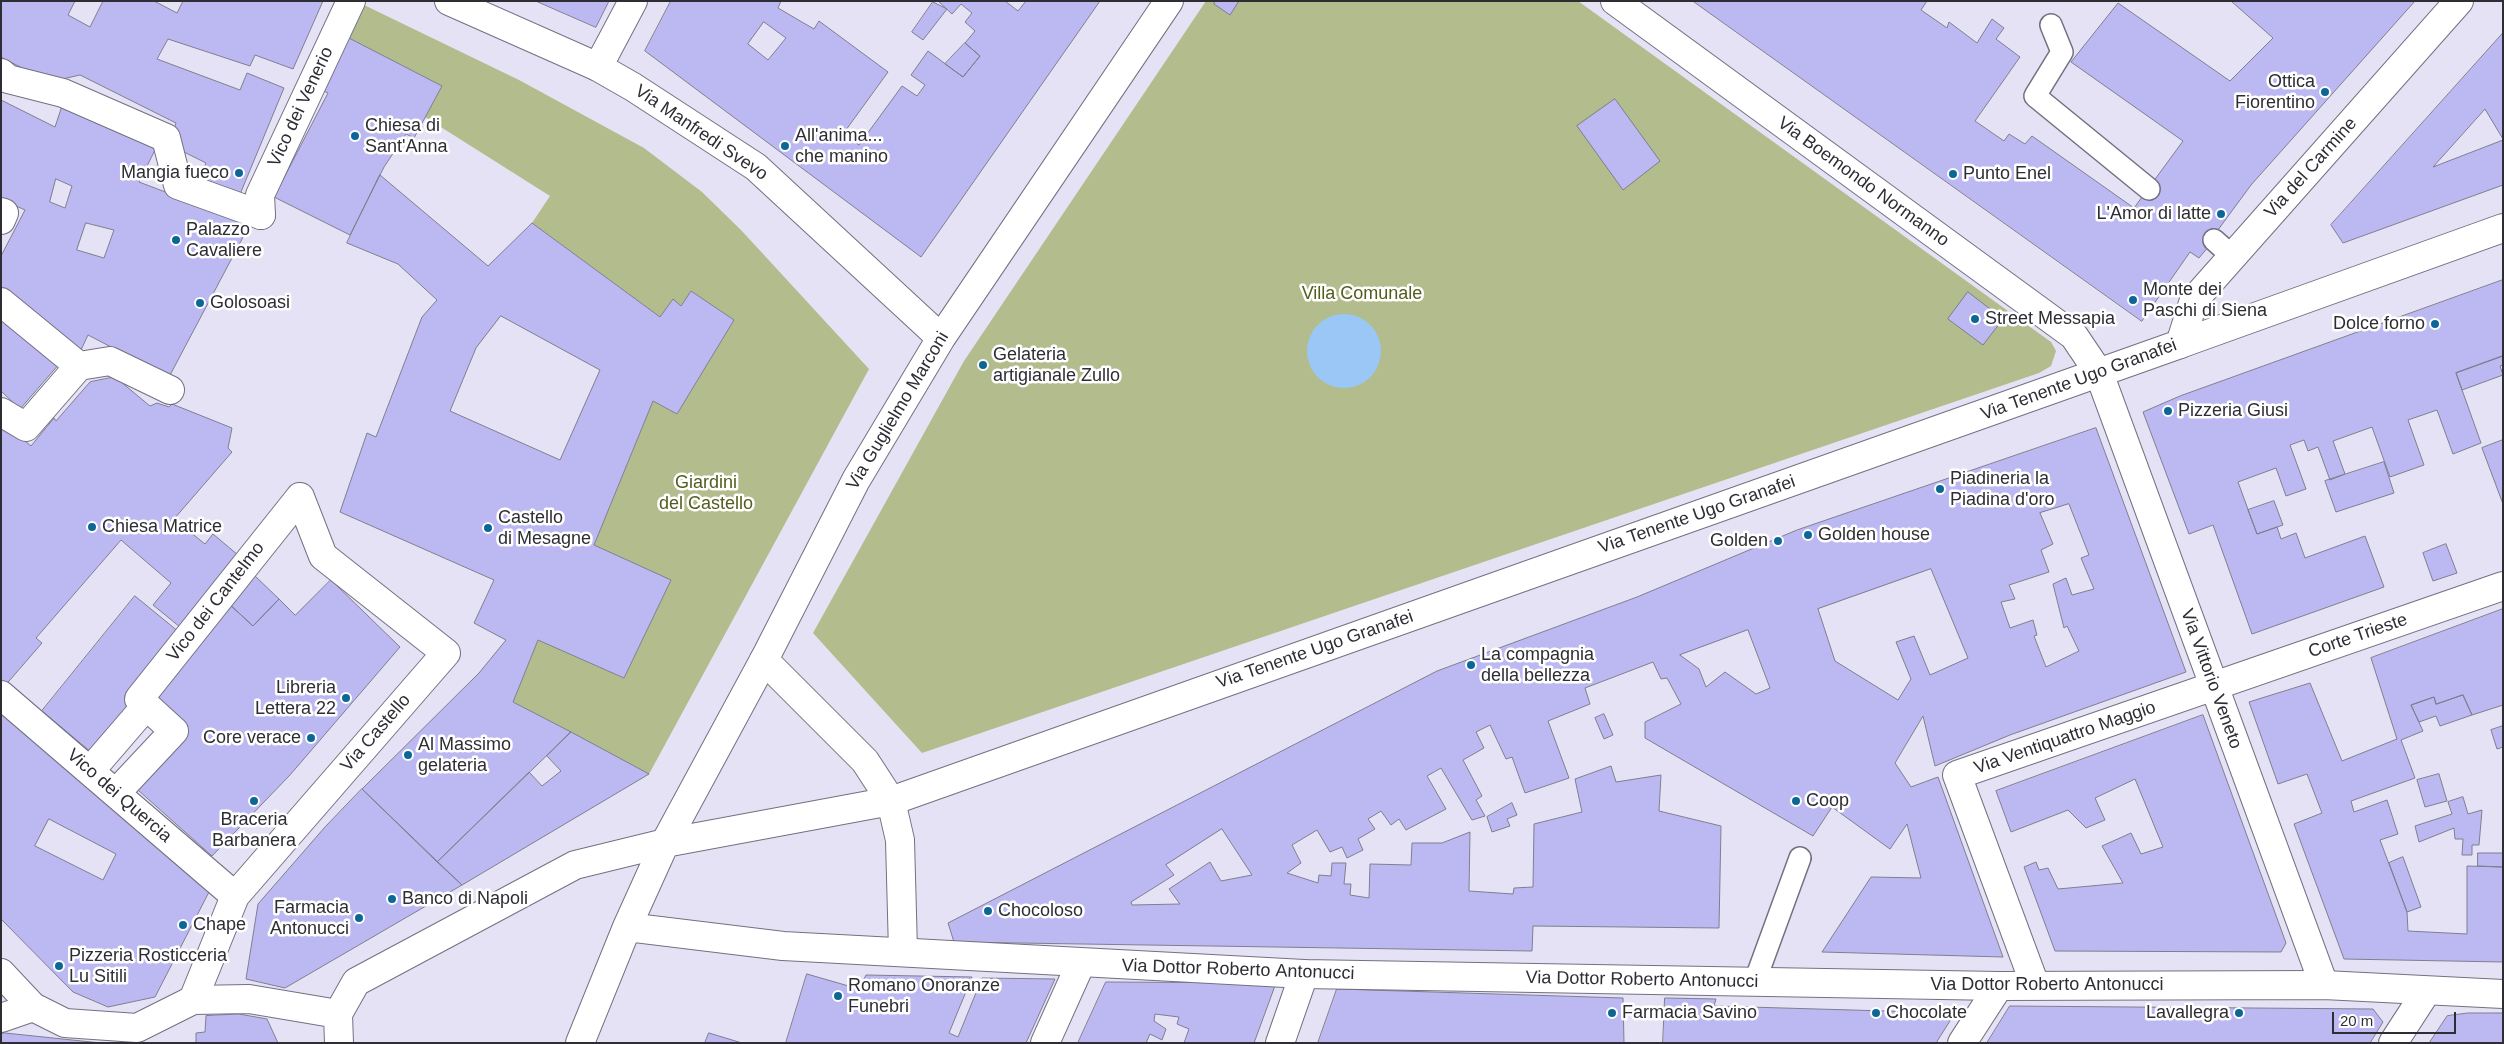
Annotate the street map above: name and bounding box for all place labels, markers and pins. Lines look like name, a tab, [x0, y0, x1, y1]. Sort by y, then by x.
place label: Ottica Fiorentino	[2235, 71, 2315, 114]
marker: Ottica Fiorentino	[2319, 86, 2331, 98]
place label: Chiesa di Sant'Anna	[365, 115, 448, 158]
place label: All'anima... che manino	[795, 125, 888, 168]
marker: Chiesa di Sant'Anna	[349, 130, 361, 142]
marker: All'anima... che manino	[779, 140, 791, 152]
place label: Mangia fueco	[121, 162, 229, 184]
place label: Punto Enel	[1963, 163, 2051, 185]
marker: Mangia fueco	[233, 167, 245, 179]
marker: Punto Enel	[1947, 168, 1959, 180]
place label: L'Amor di latte	[2097, 203, 2211, 225]
marker: L'Amor di latte	[2215, 208, 2227, 220]
place label: Palazzo Cavaliere	[186, 219, 262, 262]
marker: Palazzo Cavaliere	[170, 234, 182, 246]
place label: Monte dei Paschi di Siena	[2143, 279, 2267, 322]
place label: Golosoasi	[210, 292, 290, 314]
marker: Monte dei Paschi di Siena	[2127, 294, 2139, 306]
marker: Golosoasi	[194, 297, 206, 309]
place label: Street Messapia	[1985, 308, 2115, 330]
marker: Street Messapia	[1969, 313, 1981, 325]
place label: Dolce forno	[2333, 313, 2425, 335]
marker: Dolce forno	[2429, 318, 2441, 330]
place label: Gelateria artigianale Zullo	[993, 344, 1120, 386]
marker: Gelateria artigianale Zullo	[977, 359, 989, 371]
place label: Pizzeria Giusi	[2178, 400, 2288, 422]
marker: Pizzeria Giusi	[2162, 405, 2174, 417]
place label: Piadineria la Piadina d'oro	[1950, 468, 2055, 510]
marker: Piadineria la Piadina d'oro	[1934, 483, 1946, 495]
place label: Castello di Mesagne	[498, 507, 591, 550]
place label: Chiesa Matrice	[102, 516, 222, 538]
marker: Chiesa Matrice	[86, 521, 98, 533]
marker: Castello di Mesagne	[482, 522, 494, 534]
place label: Golden house	[1818, 524, 1930, 546]
marker: Golden house	[1802, 529, 1814, 541]
place label: Golden	[1710, 530, 1768, 552]
marker: Golden	[1772, 535, 1784, 547]
place label: La compagnia della bellezza	[1481, 644, 1594, 686]
marker: La compagnia della bellezza	[1465, 659, 1477, 671]
place label: Libreria Lettera 22	[255, 677, 336, 720]
marker: Libreria Lettera 22	[340, 692, 352, 704]
place label: Core verace	[203, 727, 301, 749]
marker: Core verace	[305, 732, 317, 744]
place label: Al Massimo gelateria	[418, 734, 511, 776]
marker: Al Massimo gelateria	[402, 749, 414, 761]
place label: Coop	[1806, 790, 1849, 812]
marker: Braceria Barbanera	[248, 795, 260, 807]
marker: Coop	[1790, 795, 1802, 807]
place label: Braceria Barbanera	[212, 809, 296, 852]
place label: Banco di Napoli	[402, 888, 528, 910]
marker: Banco di Napoli	[386, 893, 398, 905]
place label: Farmacia Antonucci	[270, 897, 349, 940]
place label: Chocoloso	[998, 900, 1083, 922]
marker: Chocoloso	[982, 905, 994, 917]
marker: Farmacia Antonucci	[353, 912, 365, 924]
place label: Chape	[193, 914, 246, 936]
marker: Chape	[177, 919, 189, 931]
place label: Pizzeria Rosticceria Lu Sitili	[69, 945, 227, 988]
marker: Pizzeria Rosticceria Lu Sitili	[53, 960, 65, 972]
place label: Romano Onoranze Funebri	[848, 975, 1000, 1018]
marker: Romano Onoranze Funebri	[832, 990, 844, 1002]
place label: Farmacia Savino	[1622, 1002, 1757, 1024]
place label: Chocolate	[1886, 1002, 1967, 1024]
place label: Lavallegra	[2146, 1002, 2229, 1024]
marker: Farmacia Savino	[1606, 1007, 1618, 1019]
marker: Chocolate	[1870, 1007, 1882, 1019]
marker: Lavallegra	[2233, 1007, 2245, 1019]

